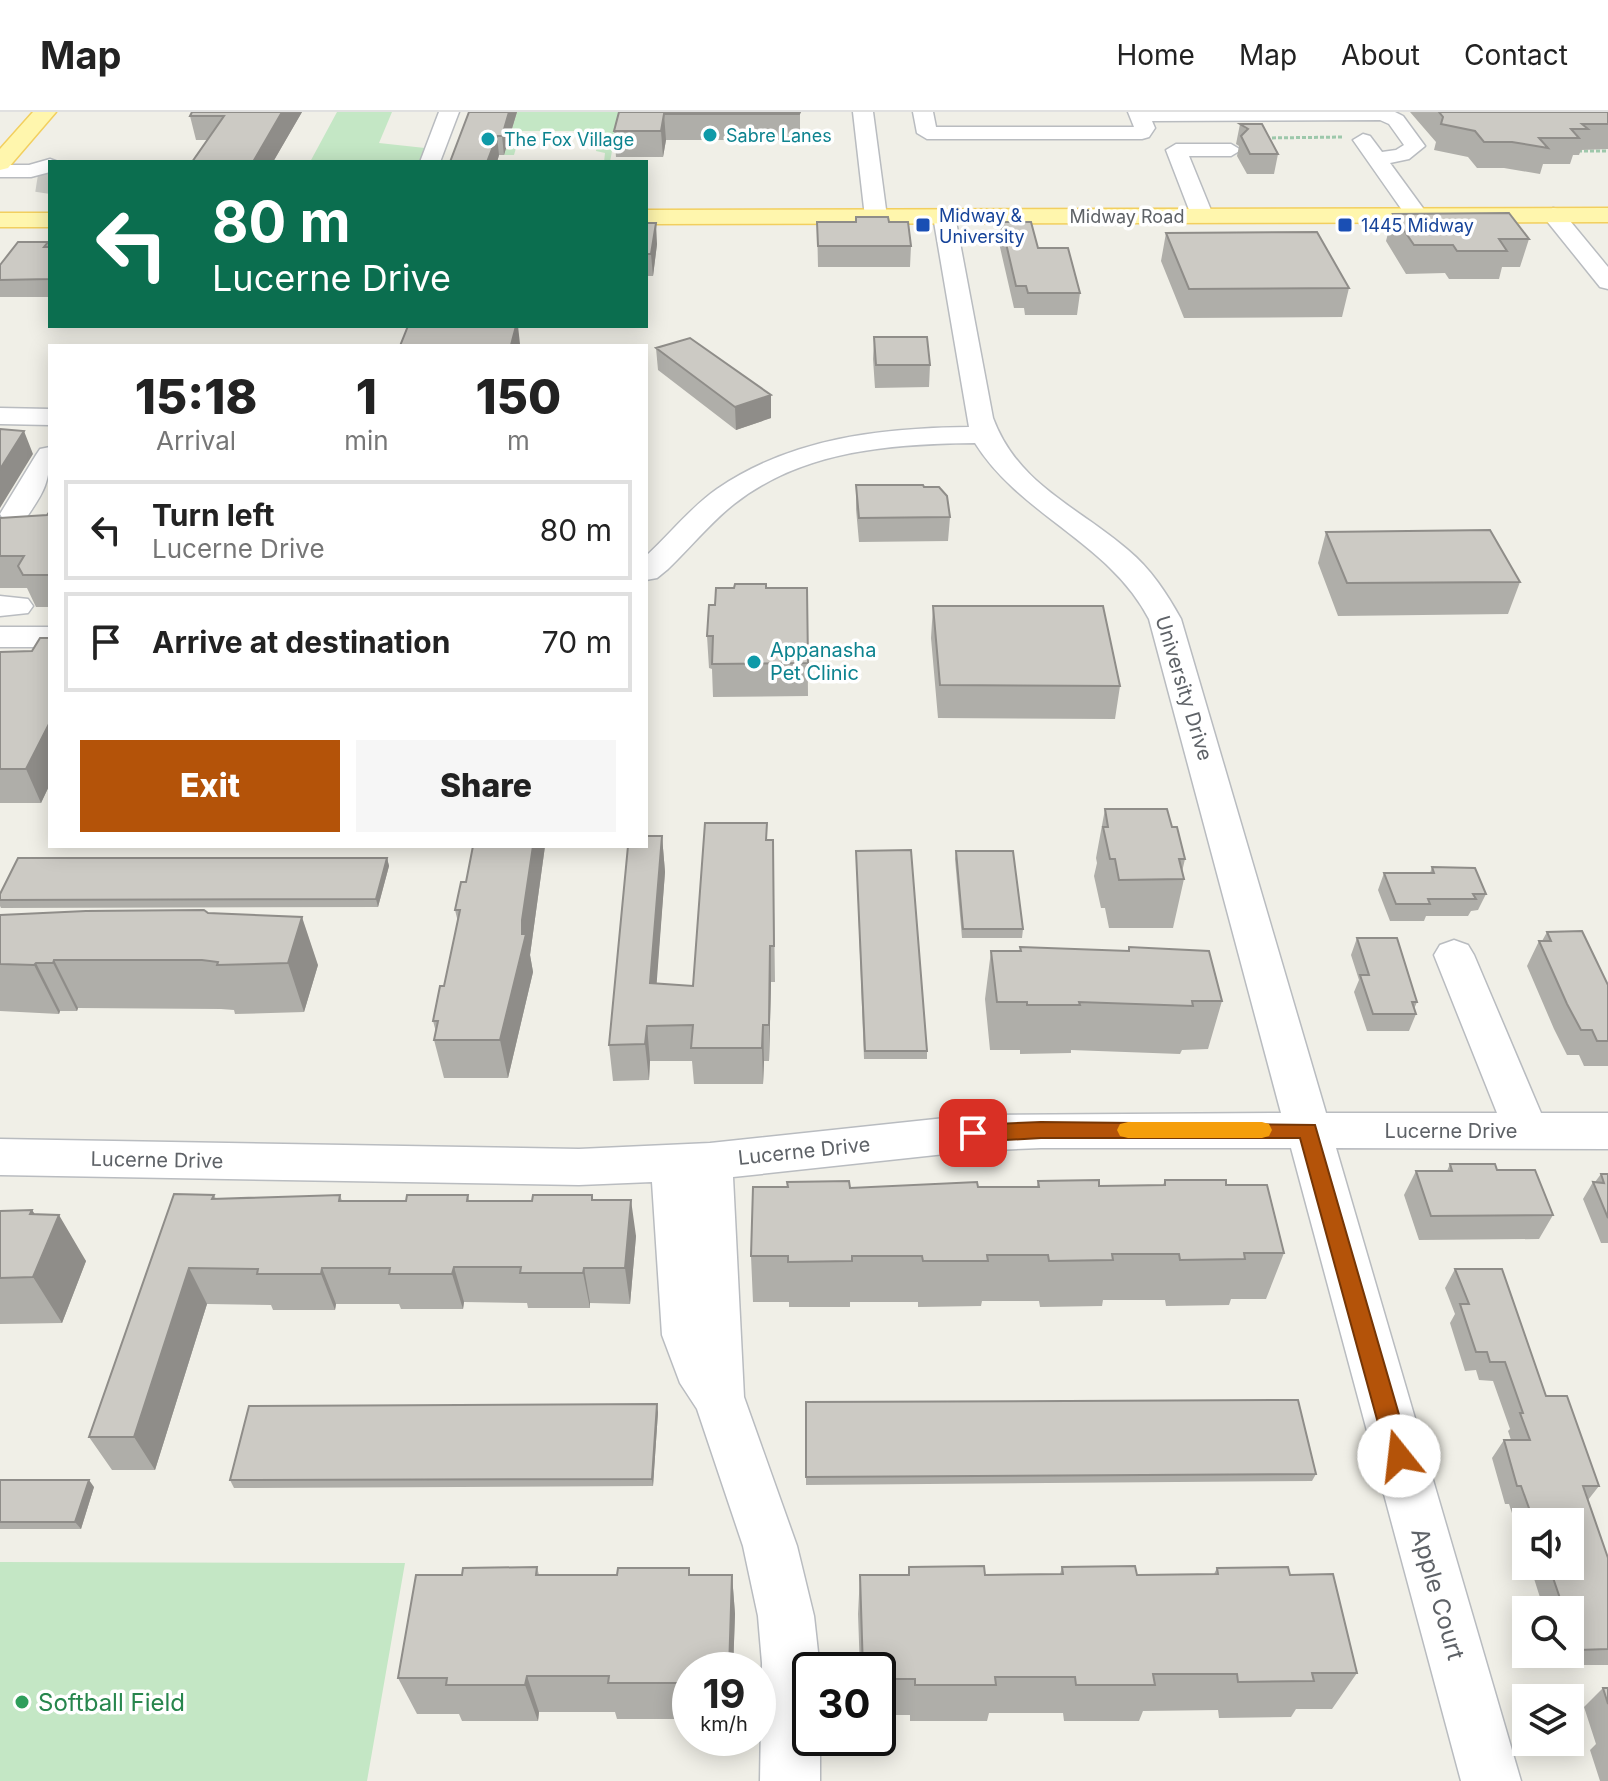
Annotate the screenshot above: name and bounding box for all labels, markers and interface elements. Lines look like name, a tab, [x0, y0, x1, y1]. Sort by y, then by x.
text: Map	[40, 32, 121, 78]
text: Home	[1116, 38, 1195, 72]
text: Map	[1239, 38, 1297, 72]
text: About	[1341, 38, 1420, 72]
text: Contact	[1464, 38, 1568, 72]
place label: Sabre Lanes	[726, 125, 832, 146]
marker: Sabre Lanes	[701, 126, 719, 144]
place label: The Fox Village	[504, 129, 634, 150]
marker: The Fox Village	[479, 130, 497, 148]
text: 80 m	[212, 188, 351, 256]
icon: left	[80, 192, 184, 296]
place label: Midway & University	[939, 205, 1025, 247]
street label: Midway Road	[1070, 206, 1184, 227]
place label: 1445 Midway	[1361, 215, 1474, 236]
marker: Midway & University	[914, 216, 932, 234]
marker: 1445 Midway	[1336, 216, 1354, 234]
text: Lucerne Drive	[212, 256, 451, 300]
text: 15:18	[135, 367, 257, 426]
text: 1	[356, 367, 377, 426]
text: 150	[475, 367, 561, 426]
text: Arrival	[156, 425, 236, 456]
text: min	[344, 425, 389, 456]
text: m	[507, 425, 530, 456]
text: Turn left	[152, 497, 274, 533]
icon: left	[84, 508, 128, 552]
text: 80 m	[540, 512, 612, 548]
text: Lucerne Drive	[152, 533, 325, 564]
street label: University Drive	[1151, 613, 1217, 763]
icon: arrive	[84, 620, 128, 664]
text: Arrive at destination	[152, 624, 450, 660]
text: 70 m	[542, 624, 612, 660]
place label: Appanasha Pet Clinic	[770, 638, 876, 685]
marker: Appanasha Pet Clinic	[745, 653, 763, 671]
button: Exit	[80, 740, 340, 832]
button: Share	[356, 740, 616, 832]
pin	[939, 1099, 1007, 1167]
icon: arrive	[951, 1111, 995, 1155]
street label: Lucerne Drive	[1385, 1119, 1517, 1143]
street label: Lucerne Drive	[737, 1132, 871, 1170]
street label: Lucerne Drive	[90, 1147, 224, 1173]
position arrow	[1357, 1414, 1441, 1498]
map controls	[1512, 1508, 1584, 1756]
button: sound	[1512, 1508, 1584, 1580]
street label: Apple Court	[1405, 1525, 1471, 1663]
button: search	[1512, 1596, 1584, 1668]
speed limit sign: 30	[792, 1652, 896, 1756]
text: 19	[702, 1669, 746, 1718]
button: layers	[1512, 1684, 1584, 1756]
place label: Softball Field	[38, 1688, 185, 1717]
marker: Softball Field	[13, 1693, 31, 1711]
text: km/h	[700, 1712, 748, 1736]

